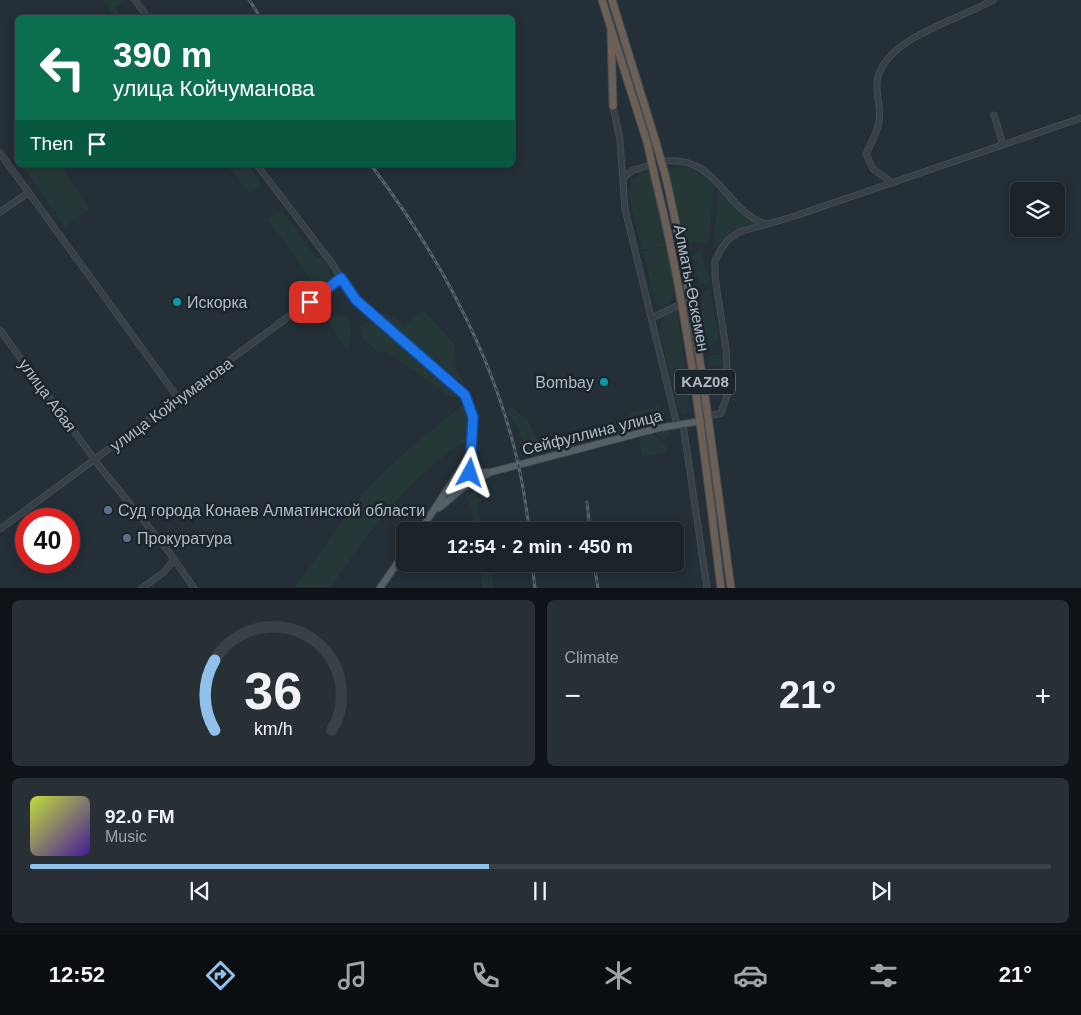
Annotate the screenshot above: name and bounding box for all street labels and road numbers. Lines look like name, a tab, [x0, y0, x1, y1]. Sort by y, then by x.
street label: Алматы-Өскемен	[671, 223, 712, 353]
street label: улица Койчуманова	[107, 354, 236, 454]
street label: улица Абая	[16, 356, 80, 435]
road number: KAZ08	[675, 370, 735, 394]
street label: Сейфуллина улица	[520, 407, 664, 458]

